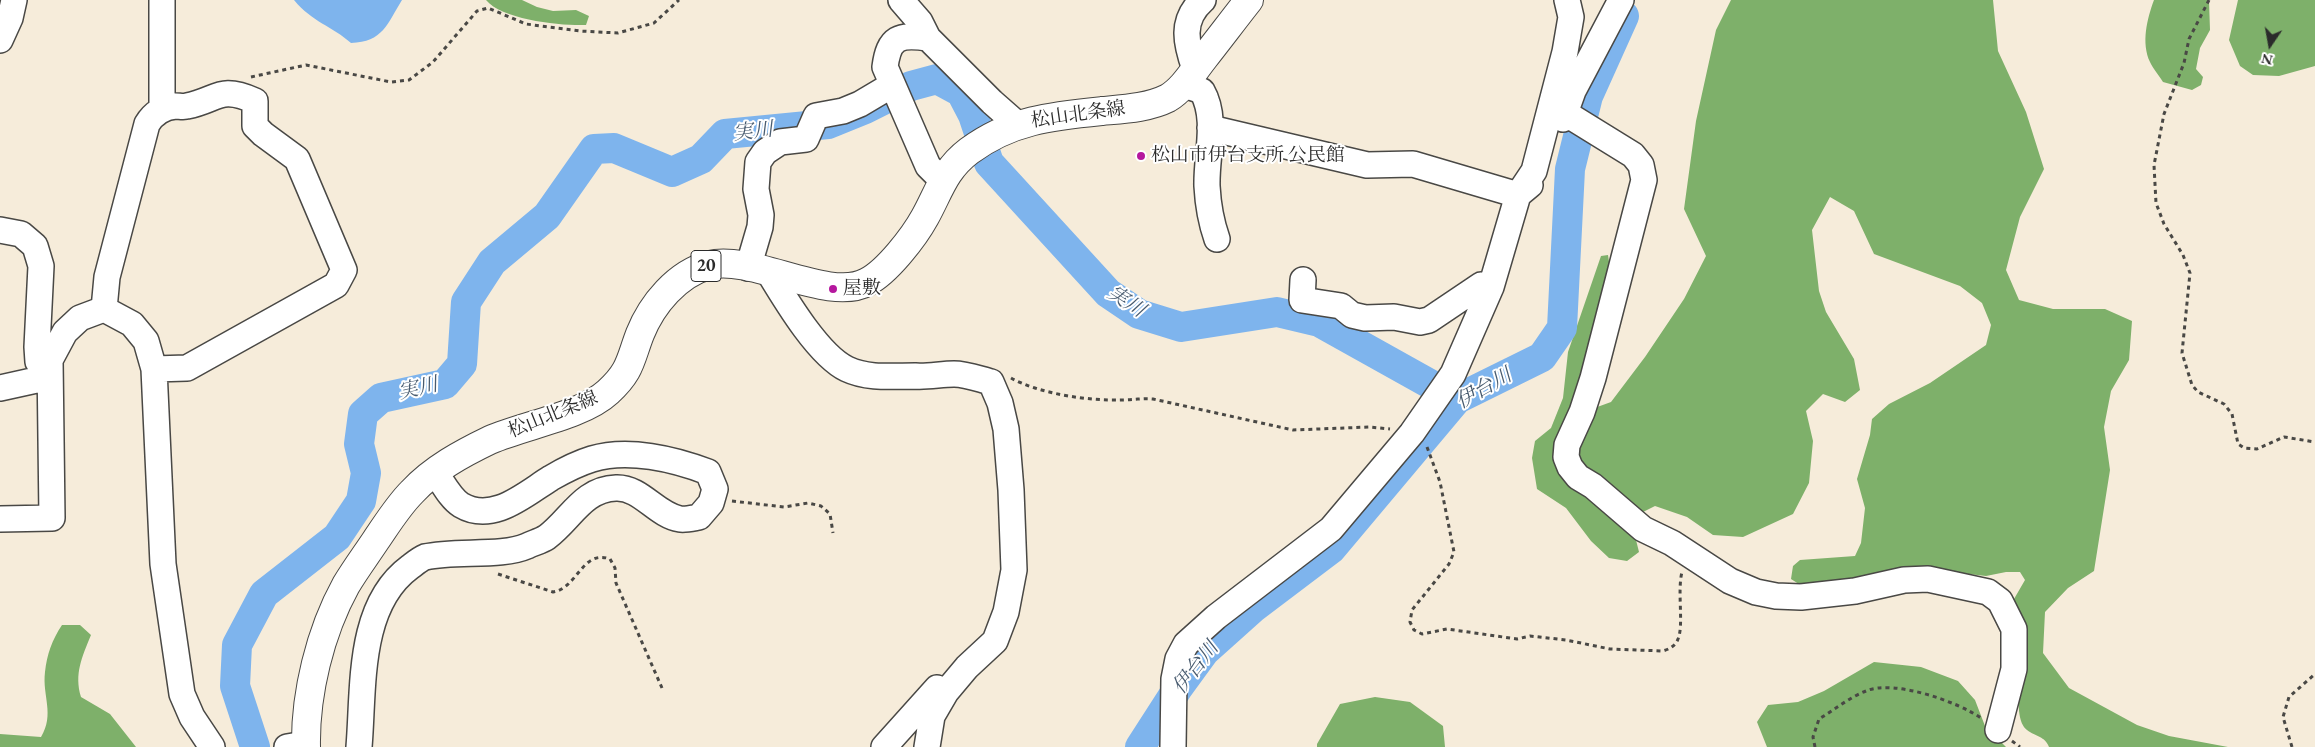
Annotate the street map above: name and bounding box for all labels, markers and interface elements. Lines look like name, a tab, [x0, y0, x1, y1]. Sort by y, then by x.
north arrow	[2245, 20, 2295, 70]
text: N	[2259, 50, 2274, 70]
street label: 松山北条線	[1029, 97, 1127, 133]
water label: 実川	[732, 118, 774, 146]
place label: 松山市伊台支所 公民館	[1151, 145, 1345, 167]
marker: 松山市伊台支所 公民館	[1135, 150, 1147, 162]
road number: 20	[691, 250, 721, 282]
place label: 屋敷	[843, 278, 881, 300]
water label: 実川	[1103, 281, 1149, 323]
marker: 屋敷	[827, 283, 839, 295]
water label: 伊台川	[1452, 364, 1516, 414]
water label: 実川	[396, 373, 440, 405]
street label: 松山北条線	[505, 387, 601, 443]
water label: 伊台川	[1168, 637, 1224, 699]

